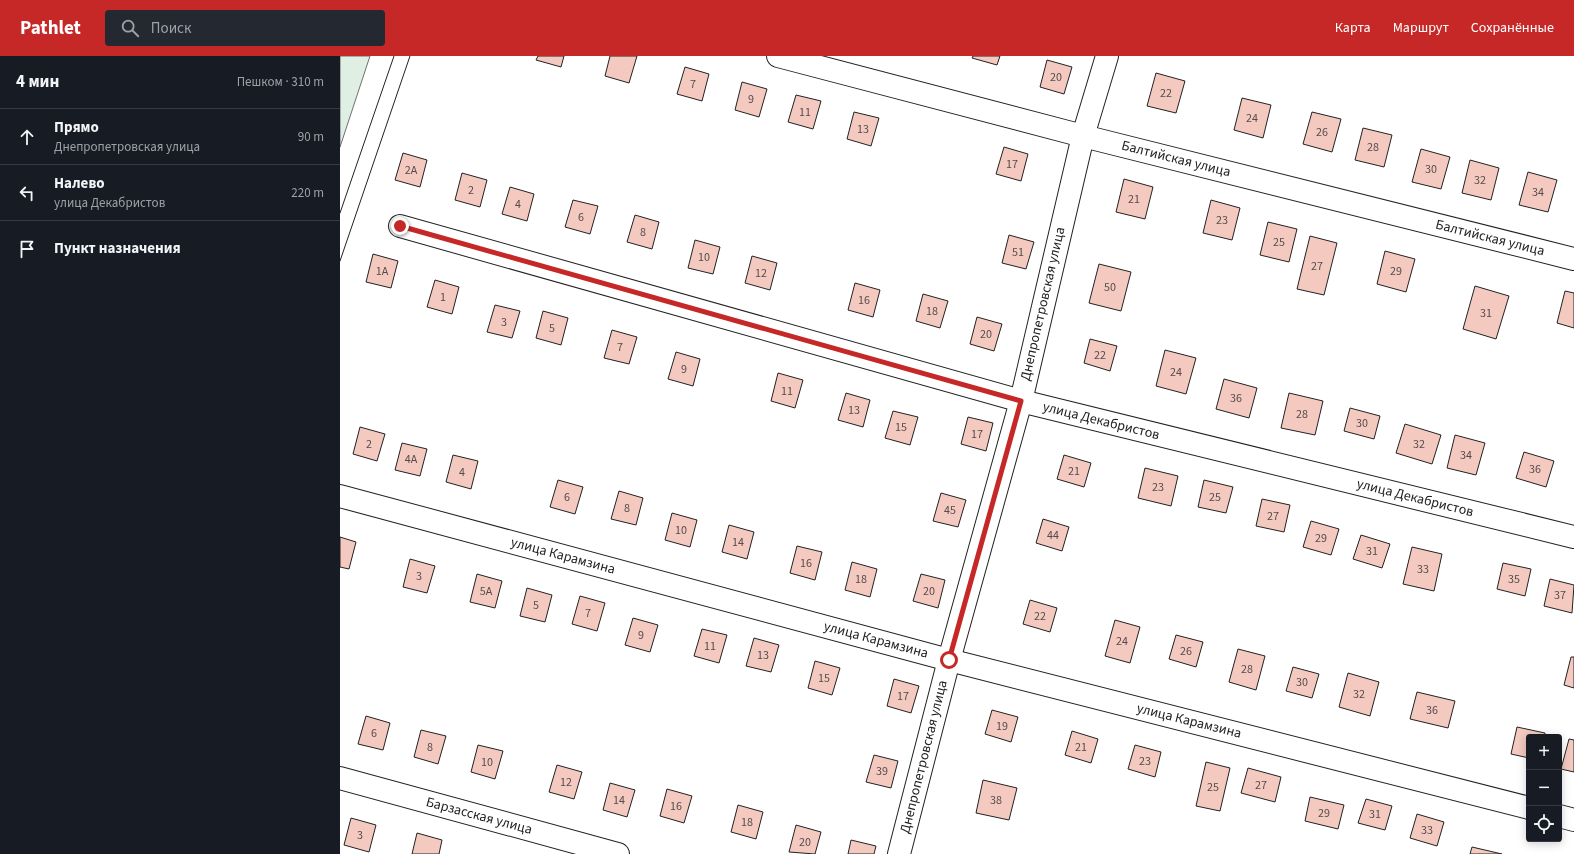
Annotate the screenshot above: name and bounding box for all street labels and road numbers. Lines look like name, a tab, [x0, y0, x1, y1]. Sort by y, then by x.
street label: Балтийская улица	[1119, 136, 1233, 182]
street label: Балтийская улица	[1433, 215, 1547, 261]
street label: Днепропетровская улица	[1016, 225, 1070, 383]
street label: улица Декабристов	[1040, 397, 1162, 445]
street label: улица Декабристов	[1354, 474, 1476, 522]
street label: улица Карамзина	[509, 532, 617, 580]
street label: улица Карамзина	[822, 616, 930, 664]
street label: Днепропетровская улица	[895, 678, 953, 836]
street label: улица Карамзина	[1134, 698, 1244, 744]
street label: Барзасская улица	[424, 792, 534, 840]

